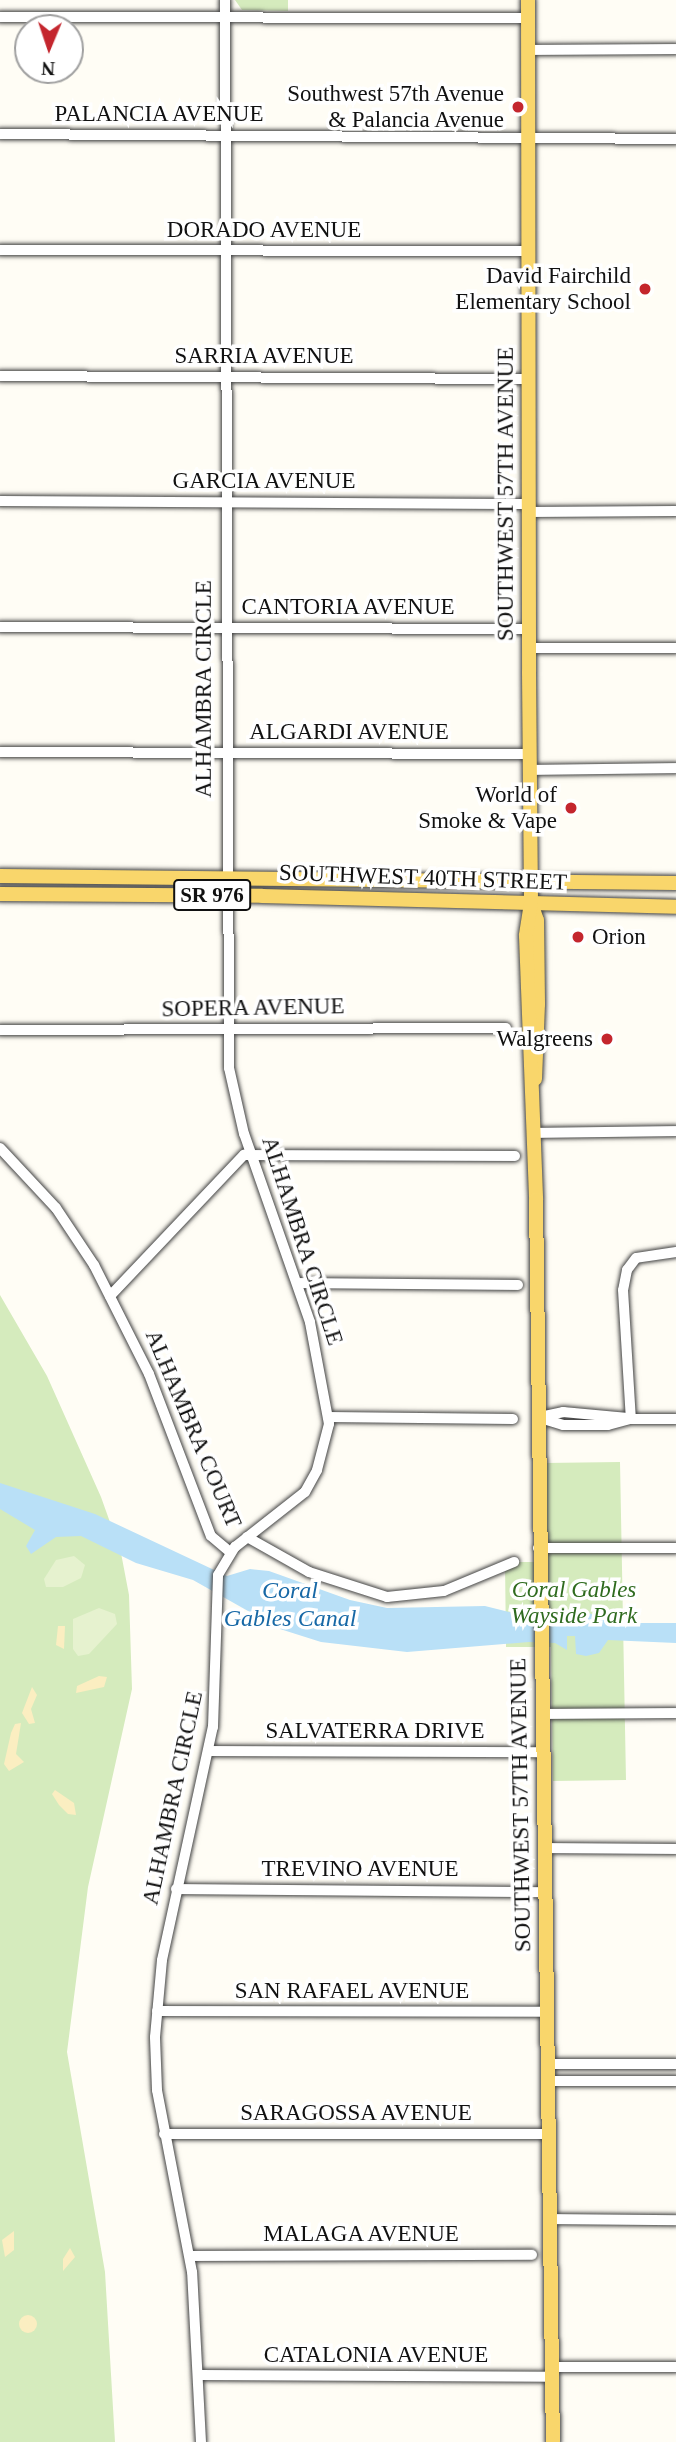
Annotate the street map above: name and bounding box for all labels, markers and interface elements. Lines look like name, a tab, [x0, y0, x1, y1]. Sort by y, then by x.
north arrow	[14, 14, 84, 84]
text: N	[41, 58, 56, 79]
place label: Southwest 57th Avenue & Palancia Avenue	[286, 80, 504, 134]
marker: Southwest 57th Avenue & Palancia Avenue	[510, 99, 526, 115]
street label: PALANCIA AVENUE	[53, 100, 265, 128]
street label: DORADO AVENUE	[166, 216, 362, 244]
place label: David Fairchild Elementary School	[455, 262, 631, 316]
marker: David Fairchild Elementary School	[637, 281, 653, 297]
street label: SARRIA AVENUE	[173, 342, 355, 370]
street label: SOUTHWEST 57TH AVENUE	[492, 346, 520, 642]
street label: GARCIA AVENUE	[171, 467, 357, 495]
street label: ALHAMBRA CIRCLE	[190, 579, 218, 799]
street label: CANTORIA AVENUE	[240, 593, 456, 621]
street label: ALGARDI AVENUE	[249, 718, 449, 746]
place label: World of Smoke & Vape	[418, 781, 557, 835]
marker: World of Smoke & Vape	[563, 800, 579, 816]
street label: SOUTHWEST 40TH STREET	[278, 859, 568, 897]
road number: SR 976	[172, 878, 252, 912]
place label: Orion	[592, 923, 646, 951]
marker: Orion	[570, 929, 586, 945]
street label: SOPERA AVENUE	[160, 993, 346, 1023]
place label: Walgreens	[497, 1025, 593, 1053]
marker: Walgreens	[599, 1031, 615, 1047]
street label: ALHAMBRA CIRCLE	[255, 1133, 349, 1349]
street label: ALHAMBRA COURT	[139, 1325, 247, 1533]
park label: Coral Gables Wayside Park	[511, 1576, 637, 1630]
water label: Coral Gables Canal	[224, 1577, 356, 1633]
street label: SOUTHWEST 57TH AVENUE	[505, 1657, 537, 1953]
street label: ALHAMBRA CIRCLE	[137, 1688, 209, 1908]
street label: SALVATERRA DRIVE	[265, 1717, 485, 1745]
street label: TREVINO AVENUE	[261, 1855, 459, 1883]
street label: SAN RAFAEL AVENUE	[234, 1977, 470, 2005]
street label: SARAGOSSA AVENUE	[239, 2099, 473, 2127]
street label: MALAGA AVENUE	[262, 2220, 460, 2248]
street label: CATALONIA AVENUE	[262, 2341, 490, 2369]

